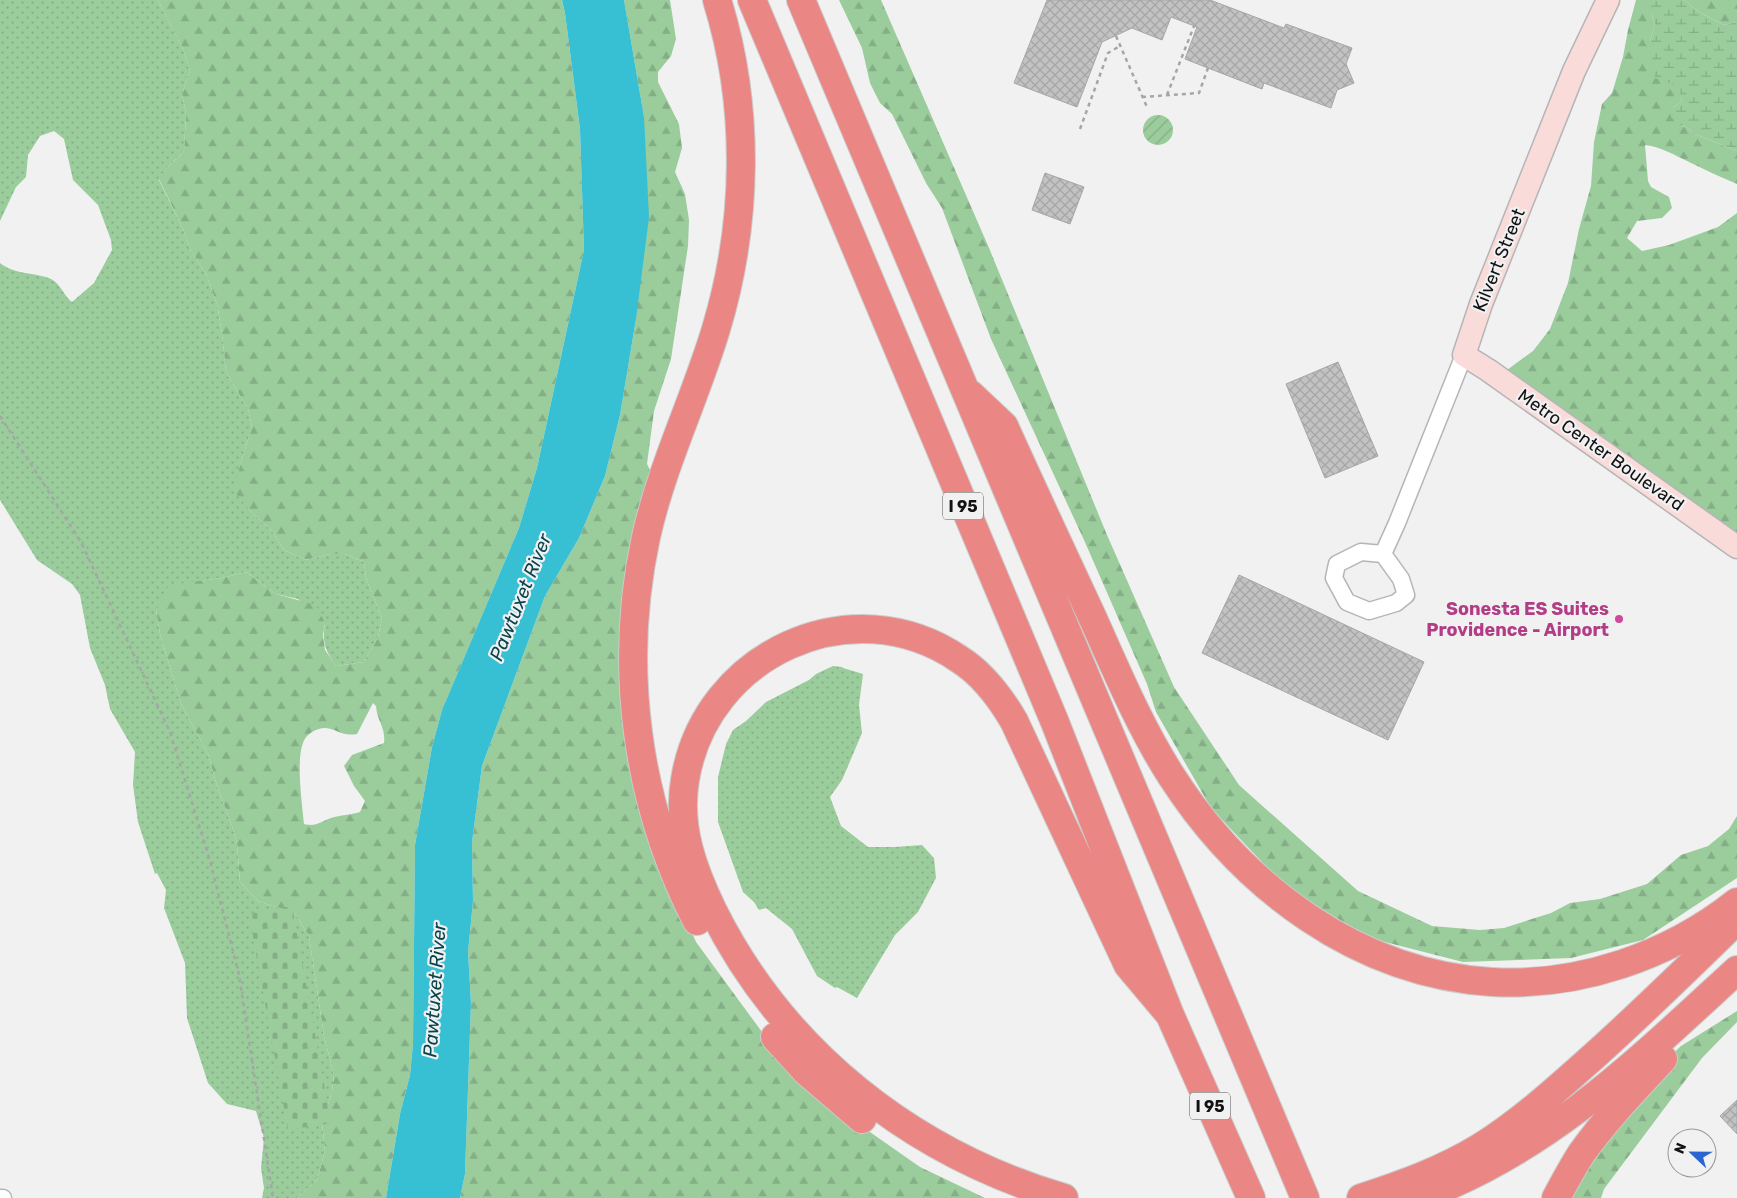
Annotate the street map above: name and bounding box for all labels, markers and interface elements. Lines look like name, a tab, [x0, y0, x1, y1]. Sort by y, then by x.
street label: Kilvert Street	[1468, 205, 1530, 315]
street label: Metro Center Boulevard	[1514, 384, 1688, 516]
road number: I 95	[943, 492, 983, 520]
water label: Pawtuxet River	[485, 530, 557, 664]
place label: Sonesta ES Suites Providence - Airport	[1426, 598, 1609, 641]
marker: Sonesta ES Suites Providence - Airport	[1613, 613, 1625, 625]
water label: Pawtuxet River	[418, 921, 451, 1058]
road number: I 95	[1190, 1092, 1230, 1120]
north arrow	[1667, 1128, 1717, 1178]
text: N	[1671, 1140, 1690, 1156]

